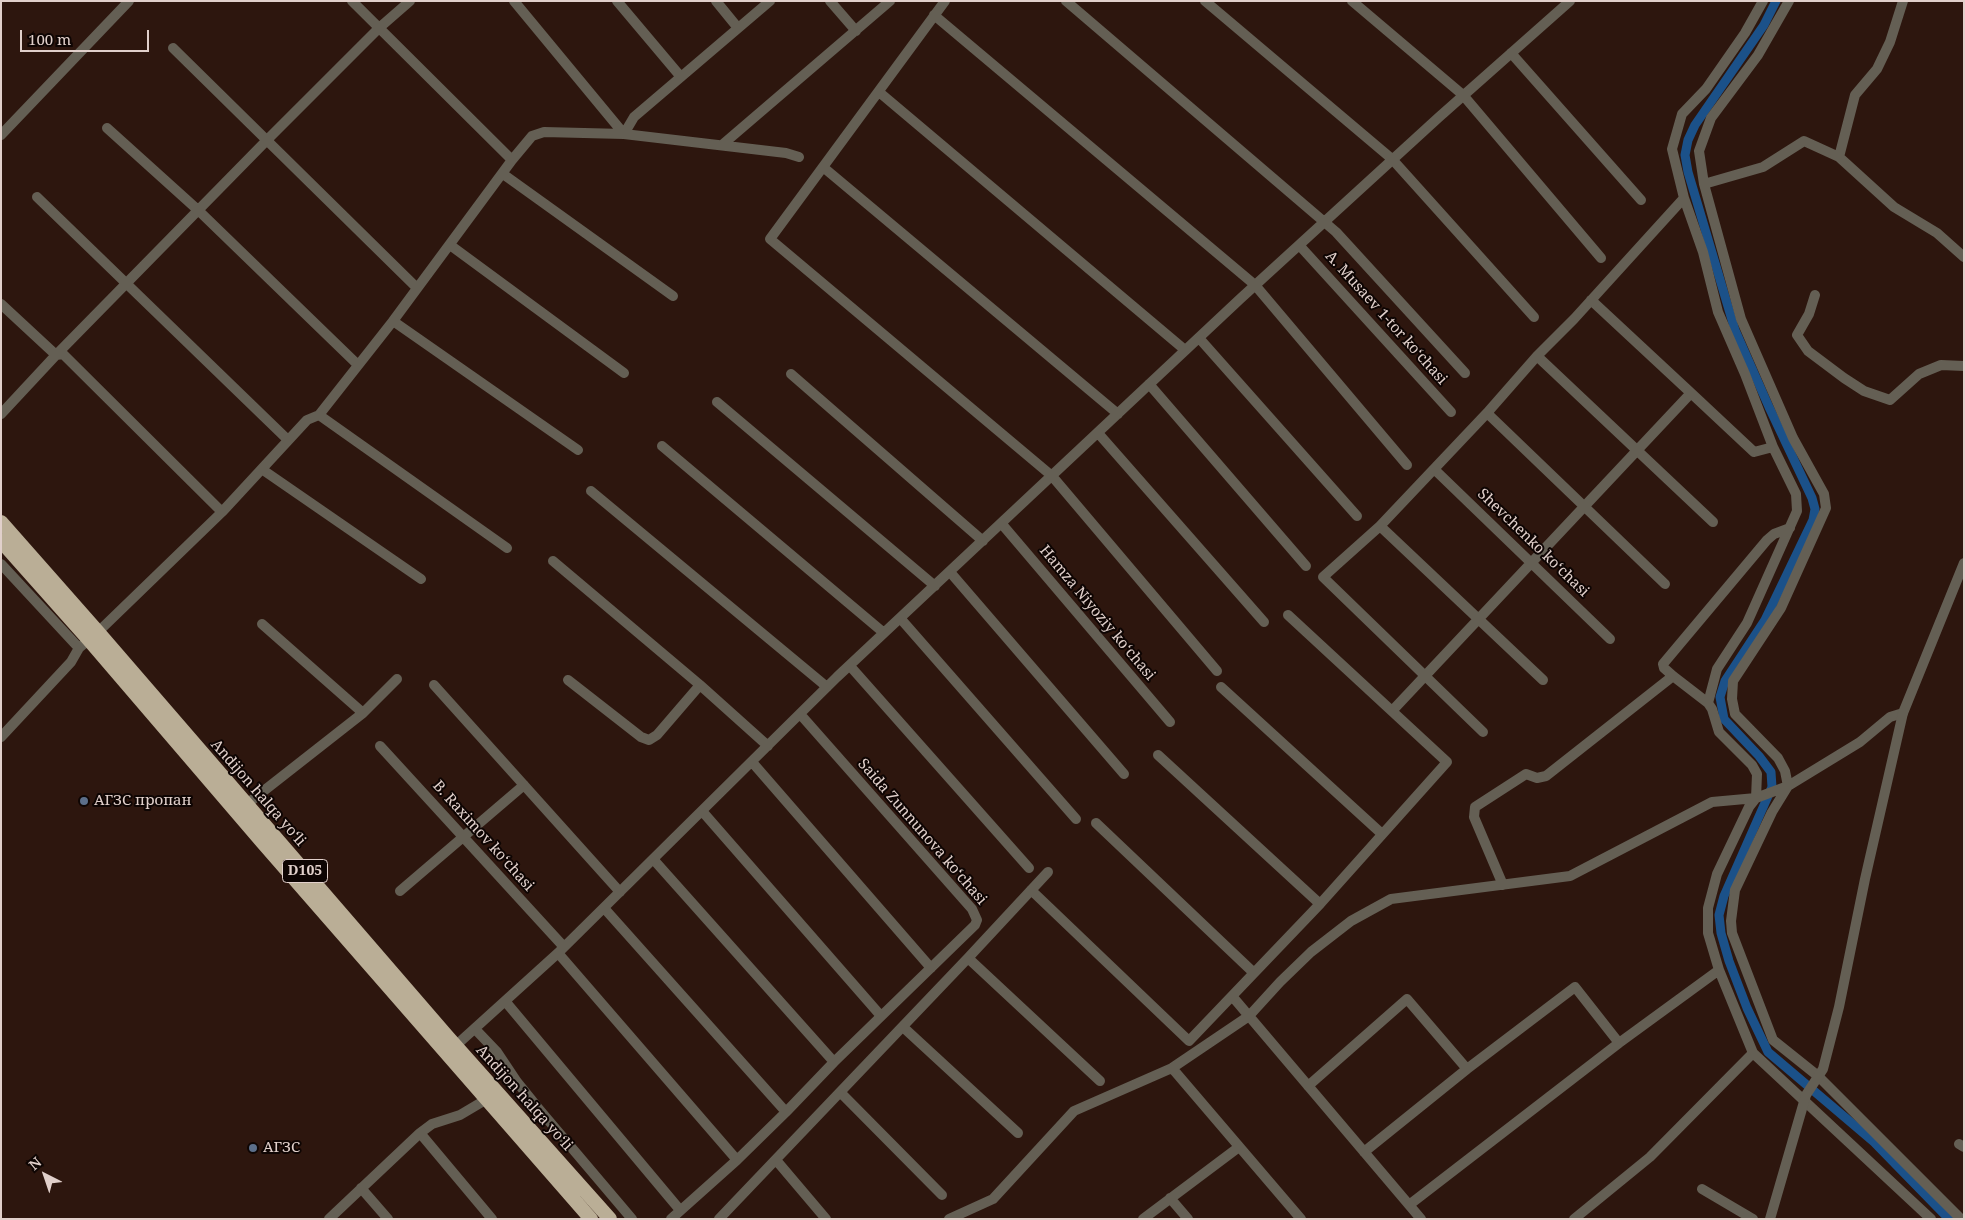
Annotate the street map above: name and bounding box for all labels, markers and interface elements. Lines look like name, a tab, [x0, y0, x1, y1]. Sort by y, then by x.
scale bar	[22, 20, 151, 52]
text: 100 m	[28, 29, 71, 49]
street label: A. Musaev 1-tor koʻchasi	[1321, 248, 1451, 388]
street label: Shevchenko koʻchasi	[1474, 485, 1592, 601]
street label: Hamza Niyoziy koʻchasi	[1035, 542, 1159, 684]
street label: Andijon halqa yo‘li	[207, 736, 309, 850]
street label: Saida Zunnunova koʻchasi	[854, 755, 990, 909]
street label: B. Raximov koʻchasi	[429, 777, 537, 895]
place label: АГЗС пропан	[94, 792, 192, 810]
marker: АГЗС пропан	[78, 795, 90, 807]
road number: D105	[282, 859, 328, 882]
street label: Andijon halqa yo‘li	[472, 1042, 576, 1154]
place label: АГЗС	[263, 1139, 300, 1157]
marker: АГЗС	[247, 1142, 259, 1154]
north arrow	[20, 1150, 70, 1200]
text: N	[24, 1153, 45, 1174]

